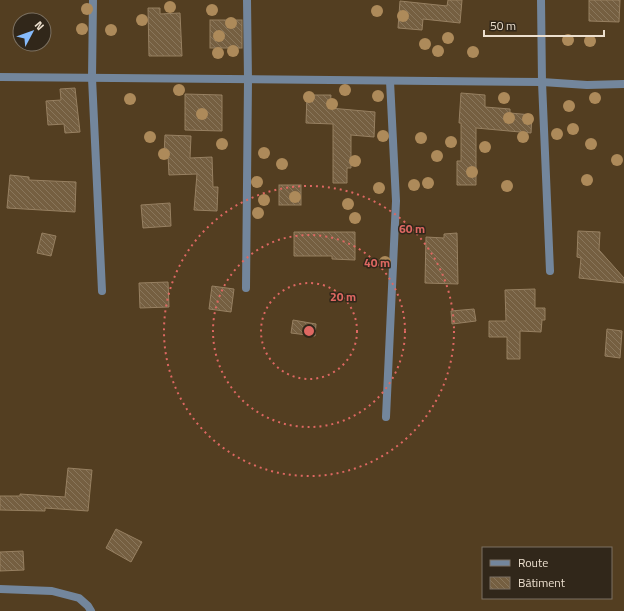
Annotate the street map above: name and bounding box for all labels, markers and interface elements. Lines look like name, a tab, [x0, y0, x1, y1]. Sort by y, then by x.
north arrow	[12, 12, 52, 52]
scale bar	[484, 12, 604, 38]
text: 50 m	[490, 16, 516, 35]
text: N	[31, 17, 48, 34]
text: 60 m	[399, 219, 425, 238]
text: 40 m	[364, 253, 390, 272]
text: 20 m	[330, 287, 356, 306]
centre of rings	[302, 324, 316, 338]
legend	[482, 547, 612, 599]
text: Route	[518, 553, 548, 572]
text: Bâtiment	[518, 573, 566, 592]

